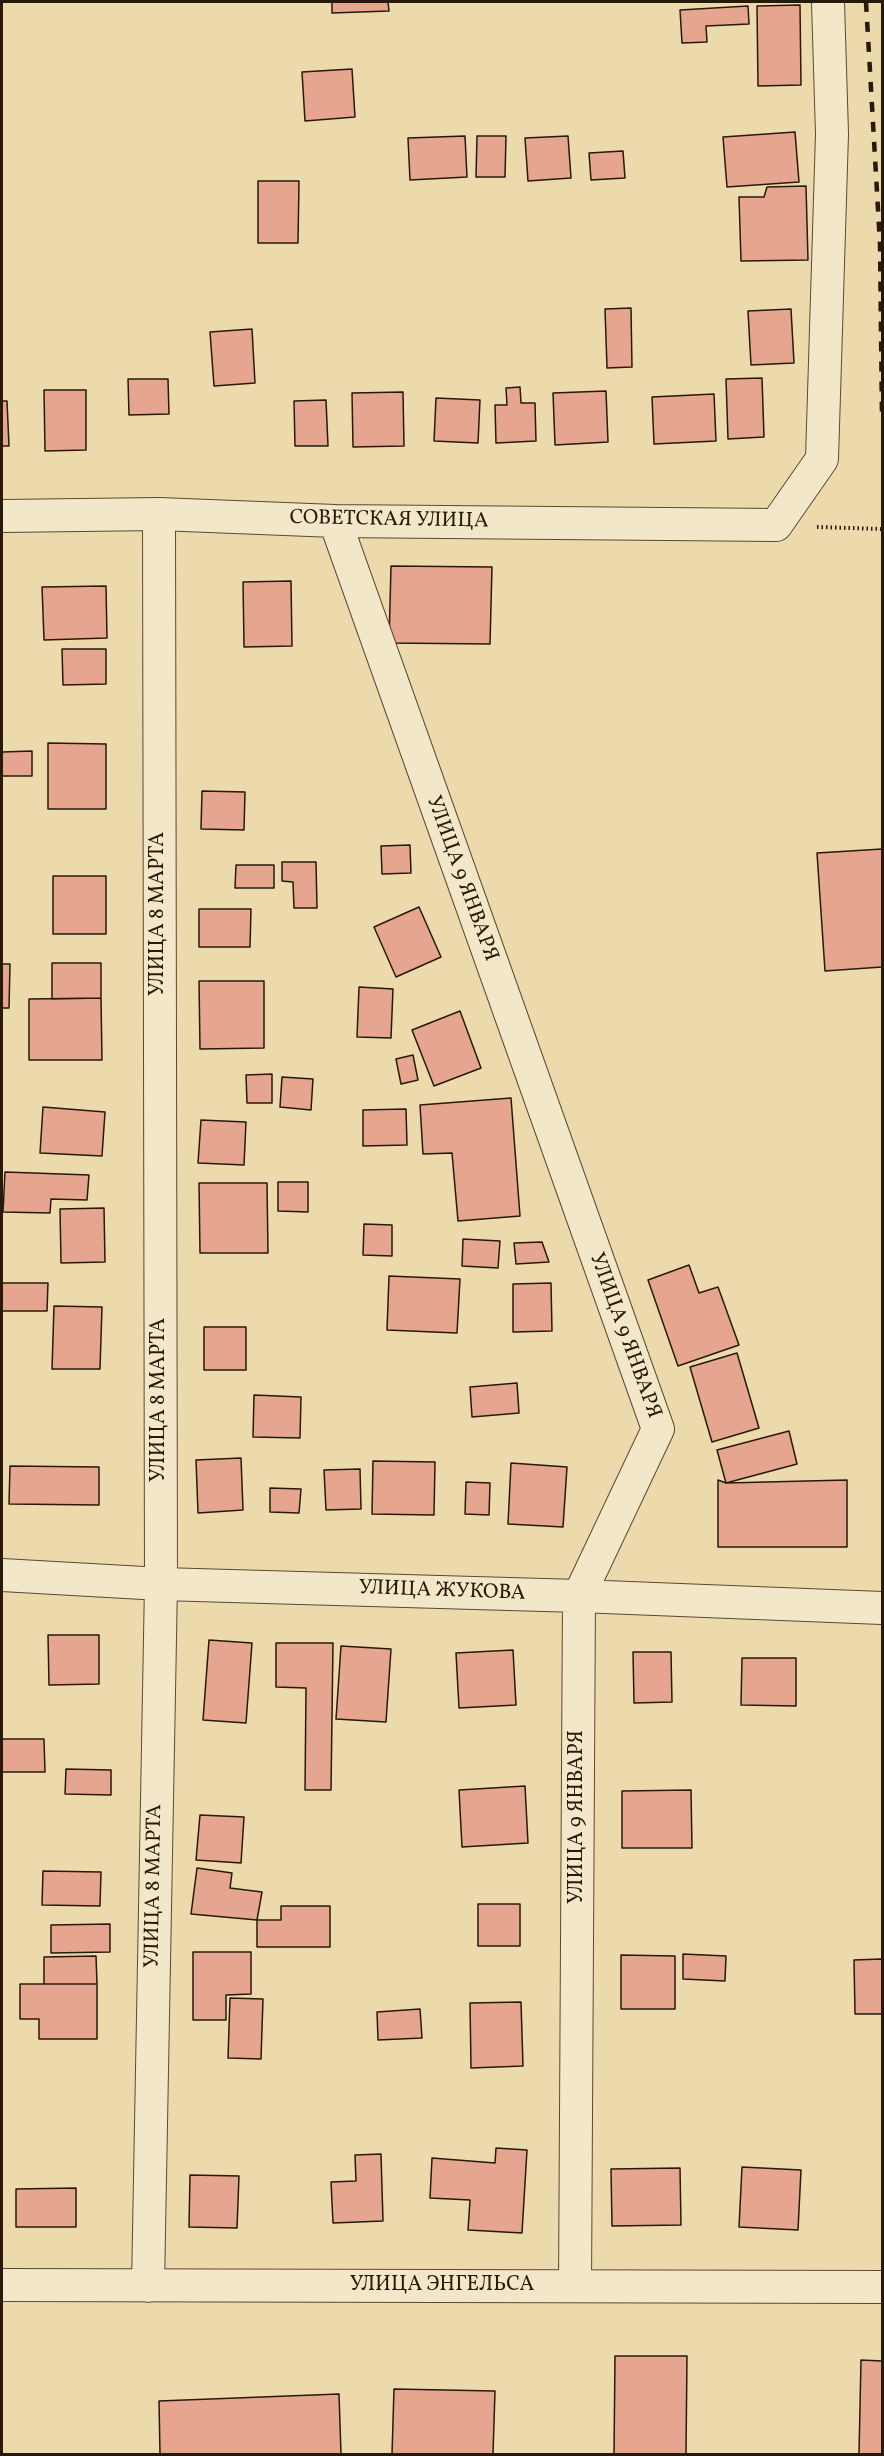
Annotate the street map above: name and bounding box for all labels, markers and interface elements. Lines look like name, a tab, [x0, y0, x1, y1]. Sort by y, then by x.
street label: СОВЕТСКАЯ УЛИЦА	[289, 507, 489, 535]
street label: УЛИЦА 9 ЯНВАРЯ	[419, 793, 503, 965]
street label: УЛИЦА 8 МАРТА	[146, 832, 172, 996]
street label: УЛИЦА 9 ЯНВАРЯ	[582, 1250, 666, 1422]
street label: УЛИЦА 8 МАРТА	[147, 1318, 173, 1482]
street label: УЛИЦА ЖУКОВА	[358, 1576, 526, 1608]
street label: УЛИЦА 9 ЯНВАРЯ	[565, 1730, 591, 1904]
street label: УЛИЦА 8 МАРТА	[141, 1804, 169, 1968]
street label: УЛИЦА ЭНГЕЛЬСА	[350, 2273, 534, 2299]

